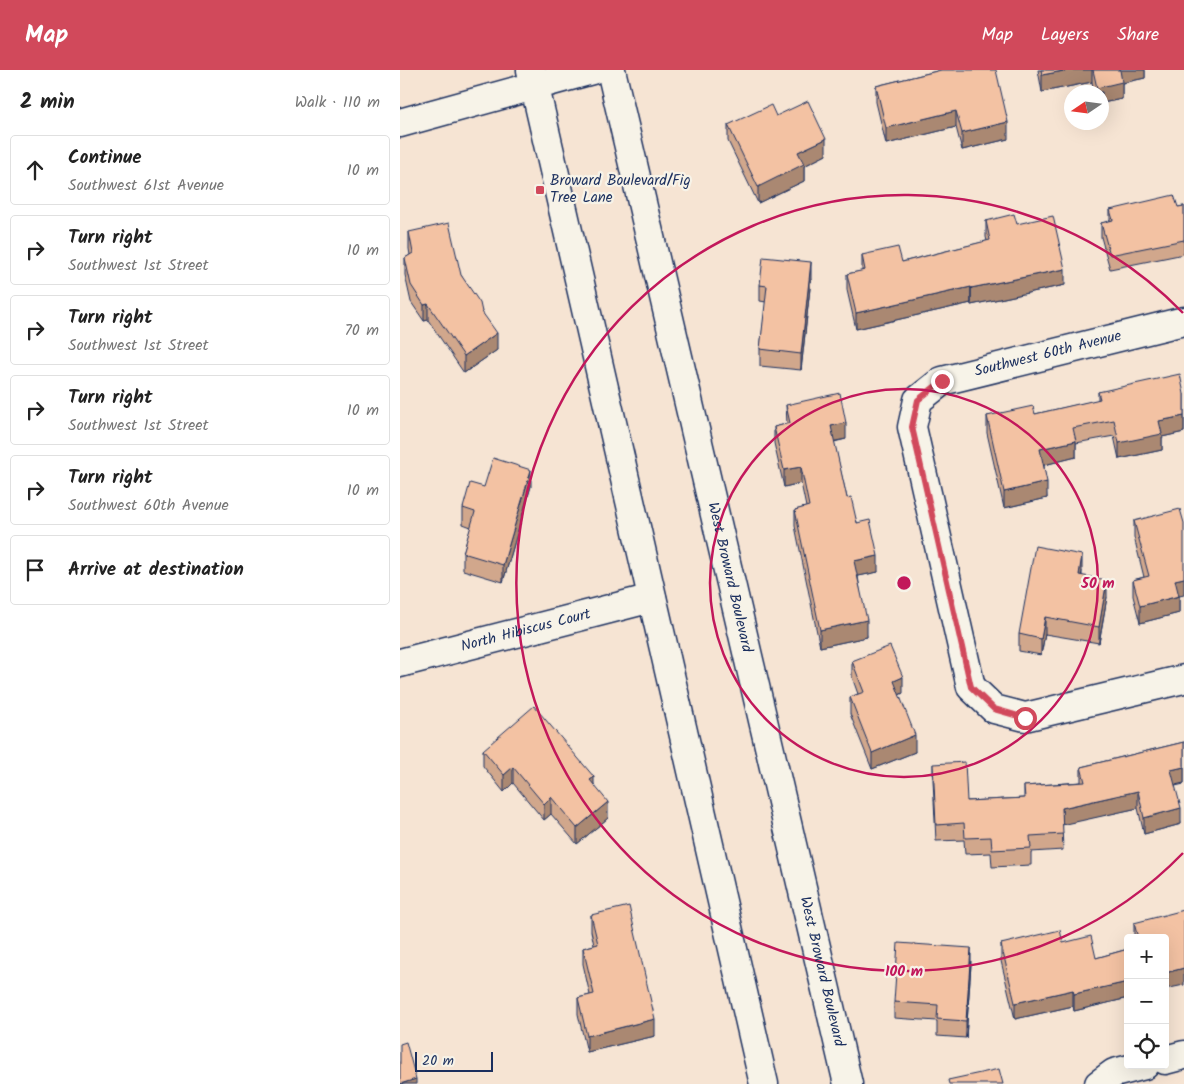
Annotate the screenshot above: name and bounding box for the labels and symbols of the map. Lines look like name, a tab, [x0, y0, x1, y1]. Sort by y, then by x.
north arrow	[1064, 85, 1109, 130]
place label: Broward Boulevard/Fig Tree Lane	[550, 169, 691, 210]
marker: Broward Boulevard/Fig Tree Lane	[534, 184, 546, 196]
street label: Southwest 60th Avenue	[972, 324, 1124, 384]
route end	[931, 370, 954, 393]
street label: West Broward Boulevard	[700, 500, 759, 655]
text: 50 m	[1080, 572, 1115, 596]
centre of rings	[895, 574, 913, 592]
street label: North Hibiscus Court	[458, 602, 594, 659]
route start	[1014, 707, 1037, 730]
street label: West Broward Boulevard	[793, 894, 851, 1050]
text: 100 m	[885, 960, 923, 984]
scale bar	[415, 1049, 492, 1072]

